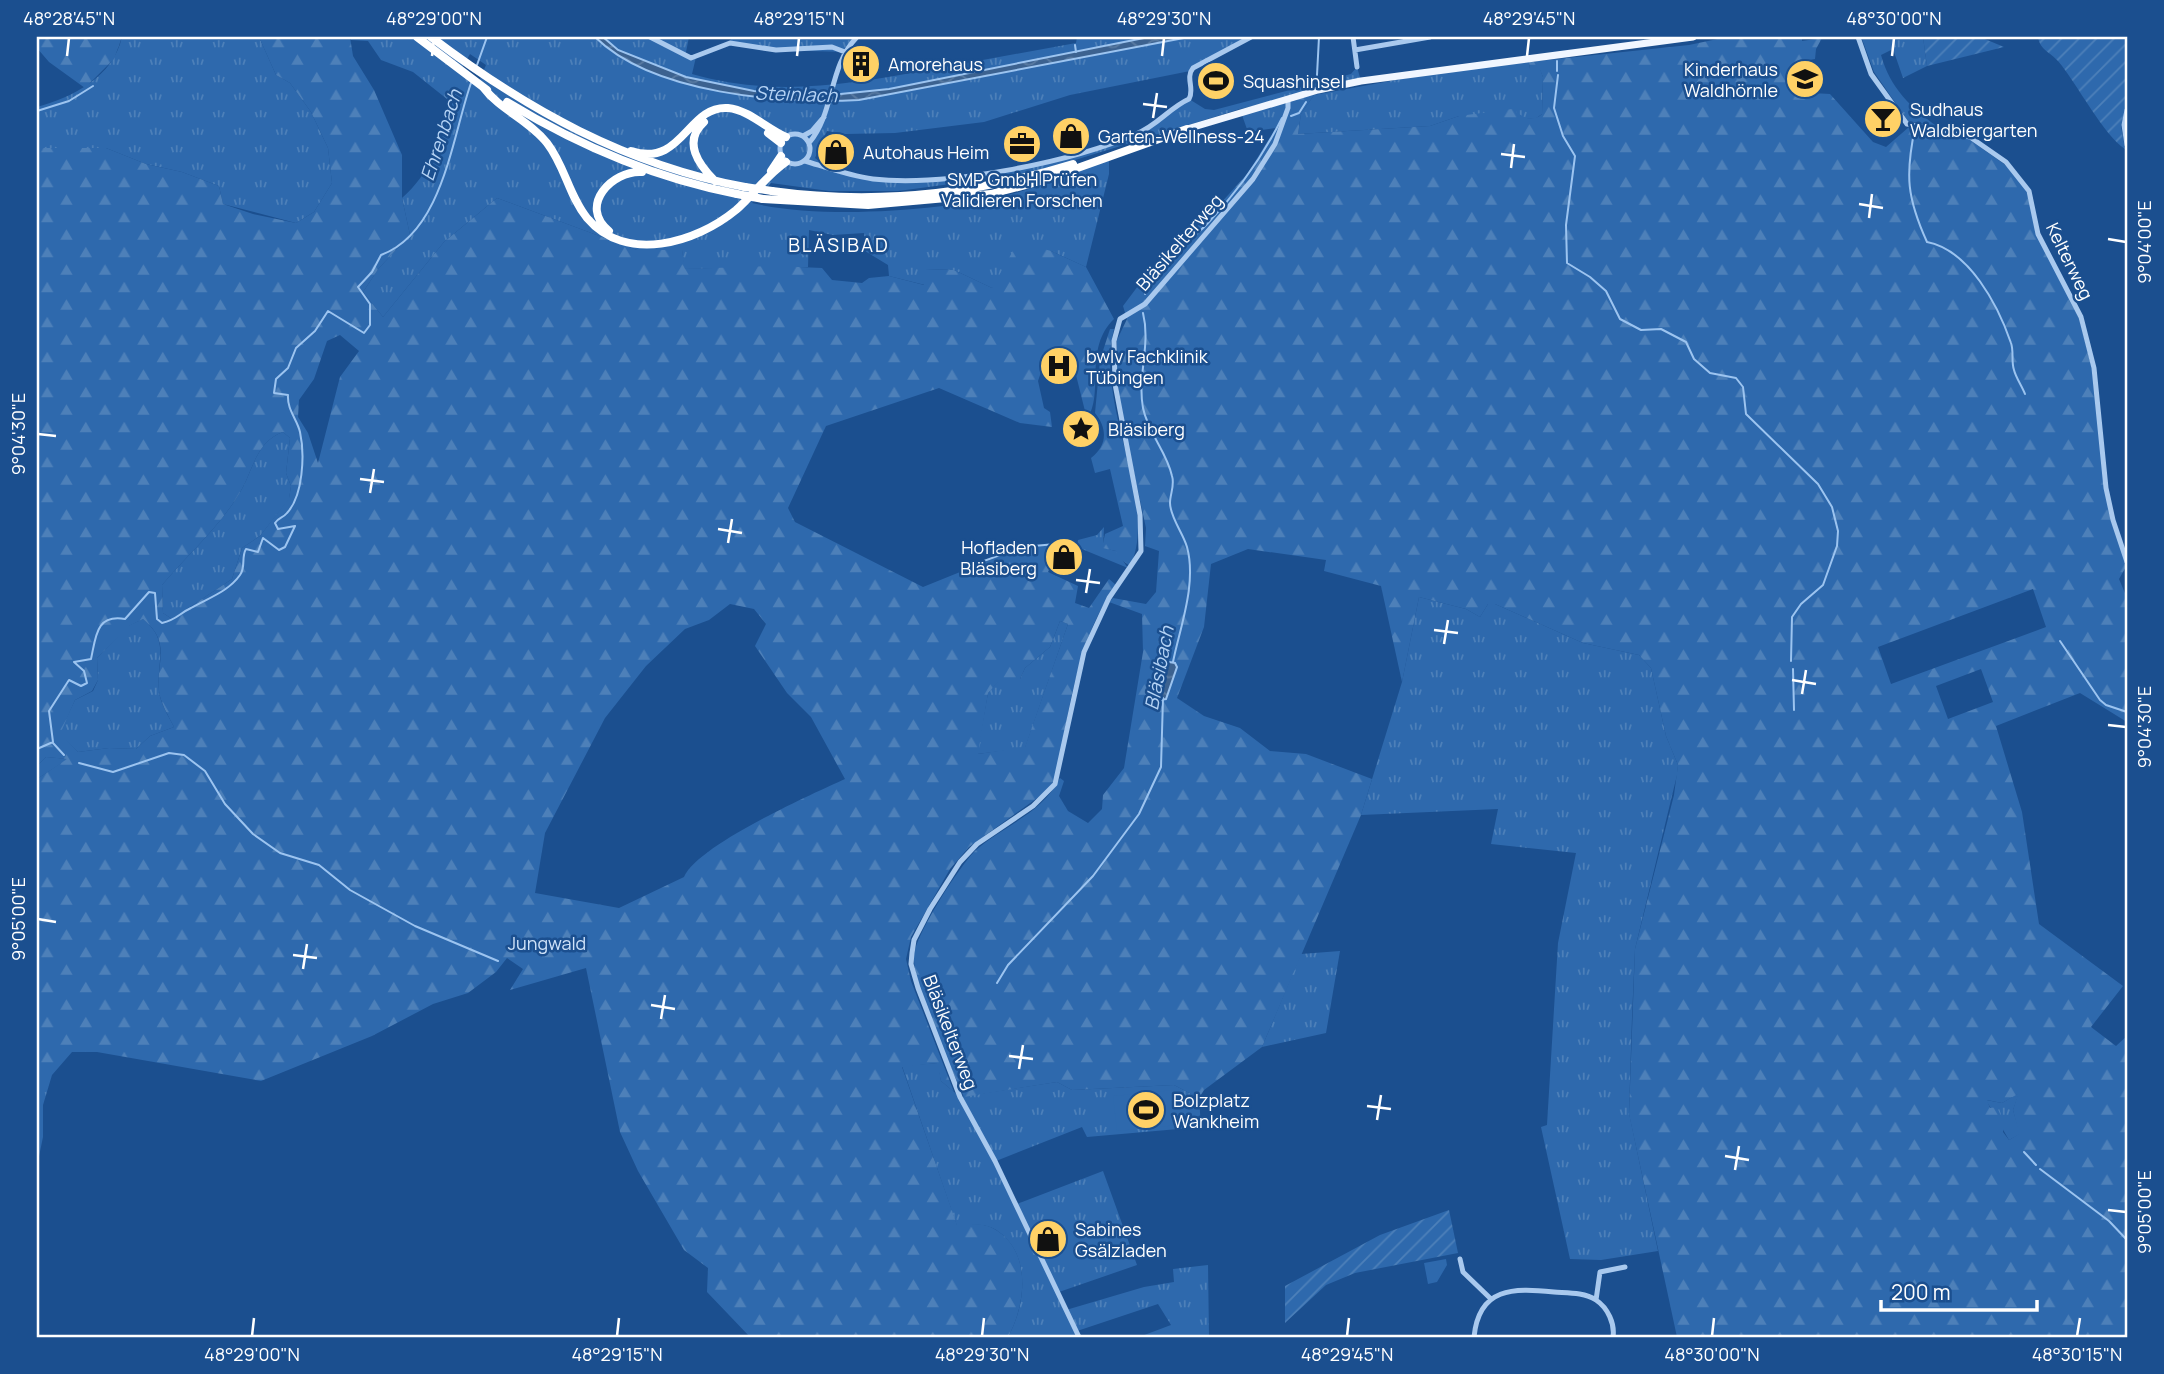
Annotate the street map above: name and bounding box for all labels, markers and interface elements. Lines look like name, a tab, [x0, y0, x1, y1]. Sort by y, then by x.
text: 48°28'45"N	[23, 6, 115, 30]
text: 48°29'00"N	[386, 6, 482, 30]
text: 48°29'15"N	[753, 6, 845, 30]
text: 48°29'30"N	[1117, 6, 1211, 30]
text: 48°29'45"N	[1483, 6, 1575, 30]
text: 48°30'00"N	[1846, 6, 1942, 30]
building icon: Amorehaus	[840, 43, 882, 85]
place label: Amorehaus	[888, 52, 983, 76]
place label: Kinderhaus Waldhörnle	[1684, 57, 1778, 102]
school or university icon: Kinderhaus Waldhörnle	[1784, 58, 1826, 100]
sports icon: Squashinsel	[1195, 60, 1237, 102]
place label: Squashinsel	[1243, 69, 1345, 93]
water label: Steinlach	[754, 80, 838, 108]
water label: Ehrenbach	[414, 85, 468, 184]
place label: Sudhaus Waldbiergarten	[1910, 97, 2037, 142]
bar icon: Sudhaus Waldbiergarten	[1862, 98, 1904, 140]
shop icon: Garten-Wellness-24	[1050, 115, 1092, 157]
office icon: SMP GmbH Prüfen Validieren Forschen	[1001, 123, 1043, 165]
place label: Garten-Wellness-24	[1098, 124, 1265, 148]
shop icon: Autohaus Heim	[815, 131, 857, 173]
place label: Autohaus Heim	[863, 140, 989, 164]
place label: SMP GmbH Prüfen Validieren Forschen	[941, 167, 1103, 212]
street label: Bläsikelterweg	[1130, 189, 1228, 295]
text: 9°04'00"E	[2132, 200, 2156, 284]
street label: Kelterweg	[2041, 218, 2099, 304]
district label: BLÄSIBAD	[788, 232, 890, 258]
place label: bwlv Fachklinik Tübingen	[1086, 344, 1209, 389]
hospital icon: bwlv Fachklinik Tübingen	[1038, 345, 1080, 387]
text: 9°04'30"E	[6, 393, 30, 475]
place icon: Bläsiberg	[1060, 408, 1102, 450]
place label: Bläsiberg	[1108, 417, 1185, 441]
place label: Hofladen Bläsiberg	[960, 535, 1037, 580]
shop icon: Hofladen Bläsiberg	[1043, 536, 1085, 578]
water label: Bläsibach	[1138, 623, 1180, 712]
text: 9°04'30"E	[2132, 686, 2156, 768]
text: 9°05'00"E	[6, 877, 30, 961]
park label: Jungwald	[508, 931, 586, 955]
street label: Bläsikelterweg	[918, 971, 984, 1093]
place label: Bolzplatz Wankheim	[1173, 1088, 1259, 1133]
sports icon: Bolzplatz Wankheim	[1125, 1089, 1167, 1131]
text: 9°05'00"E	[2132, 1170, 2156, 1254]
place label: Sabines Gsälzladen	[1075, 1217, 1167, 1262]
shop icon: Sabines Gsälzladen	[1027, 1218, 1069, 1260]
scale bar	[1881, 1269, 2036, 1313]
text: 200 m	[1891, 1278, 1951, 1306]
text: 48°29'00"N	[204, 1342, 300, 1366]
text: 48°29'15"N	[571, 1342, 663, 1366]
text: 48°29'30"N	[935, 1342, 1029, 1366]
text: 48°29'45"N	[1301, 1342, 1393, 1366]
text: 48°30'00"N	[1664, 1342, 1760, 1366]
text: 48°30'15"N	[2032, 1342, 2122, 1366]

